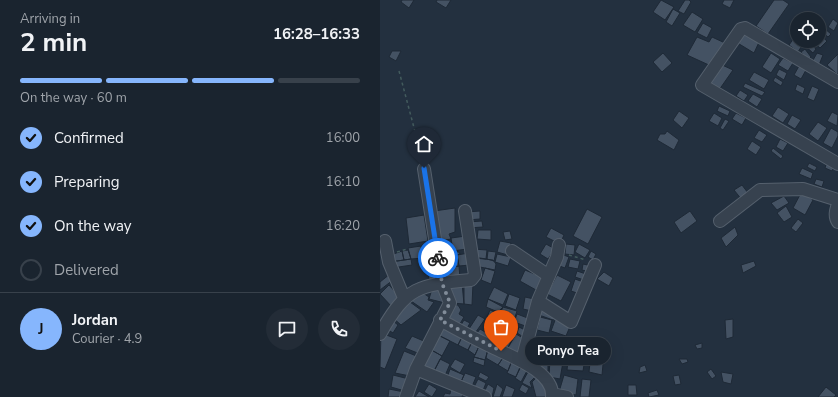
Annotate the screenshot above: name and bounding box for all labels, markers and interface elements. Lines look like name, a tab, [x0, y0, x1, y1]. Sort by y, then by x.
text: Arriving in	[20, 10, 80, 28]
map controls	[790, 12, 826, 48]
button: locate	[790, 12, 826, 48]
text: 16:28–16:33	[273, 24, 360, 44]
text: 2 min	[20, 25, 87, 60]
text: On the way · 60 m	[20, 89, 127, 107]
icon: check	[20, 127, 42, 149]
pin	[407, 127, 441, 168]
text: Confirmed	[54, 128, 124, 148]
text: 16:00	[326, 129, 360, 147]
icon: home	[413, 133, 435, 155]
icon: check	[20, 171, 42, 193]
text: Preparing	[54, 172, 119, 192]
text: 16:10	[326, 173, 360, 191]
icon: check	[20, 215, 42, 237]
text: On the way	[54, 216, 132, 236]
text: 16:20	[326, 217, 360, 235]
courier	[418, 238, 458, 278]
icon: bike	[427, 247, 449, 269]
text: Delivered	[54, 260, 119, 280]
button: chat	[266, 308, 308, 350]
button: phone	[318, 308, 360, 350]
text: Jordan	[72, 310, 118, 330]
pin	[484, 310, 518, 351]
icon: bag	[490, 316, 512, 338]
text: J	[38, 319, 44, 339]
text: Courier · 4.9	[72, 330, 142, 348]
callout: Ponyo Tea	[525, 337, 611, 365]
text: Ponyo Tea	[537, 342, 599, 360]

